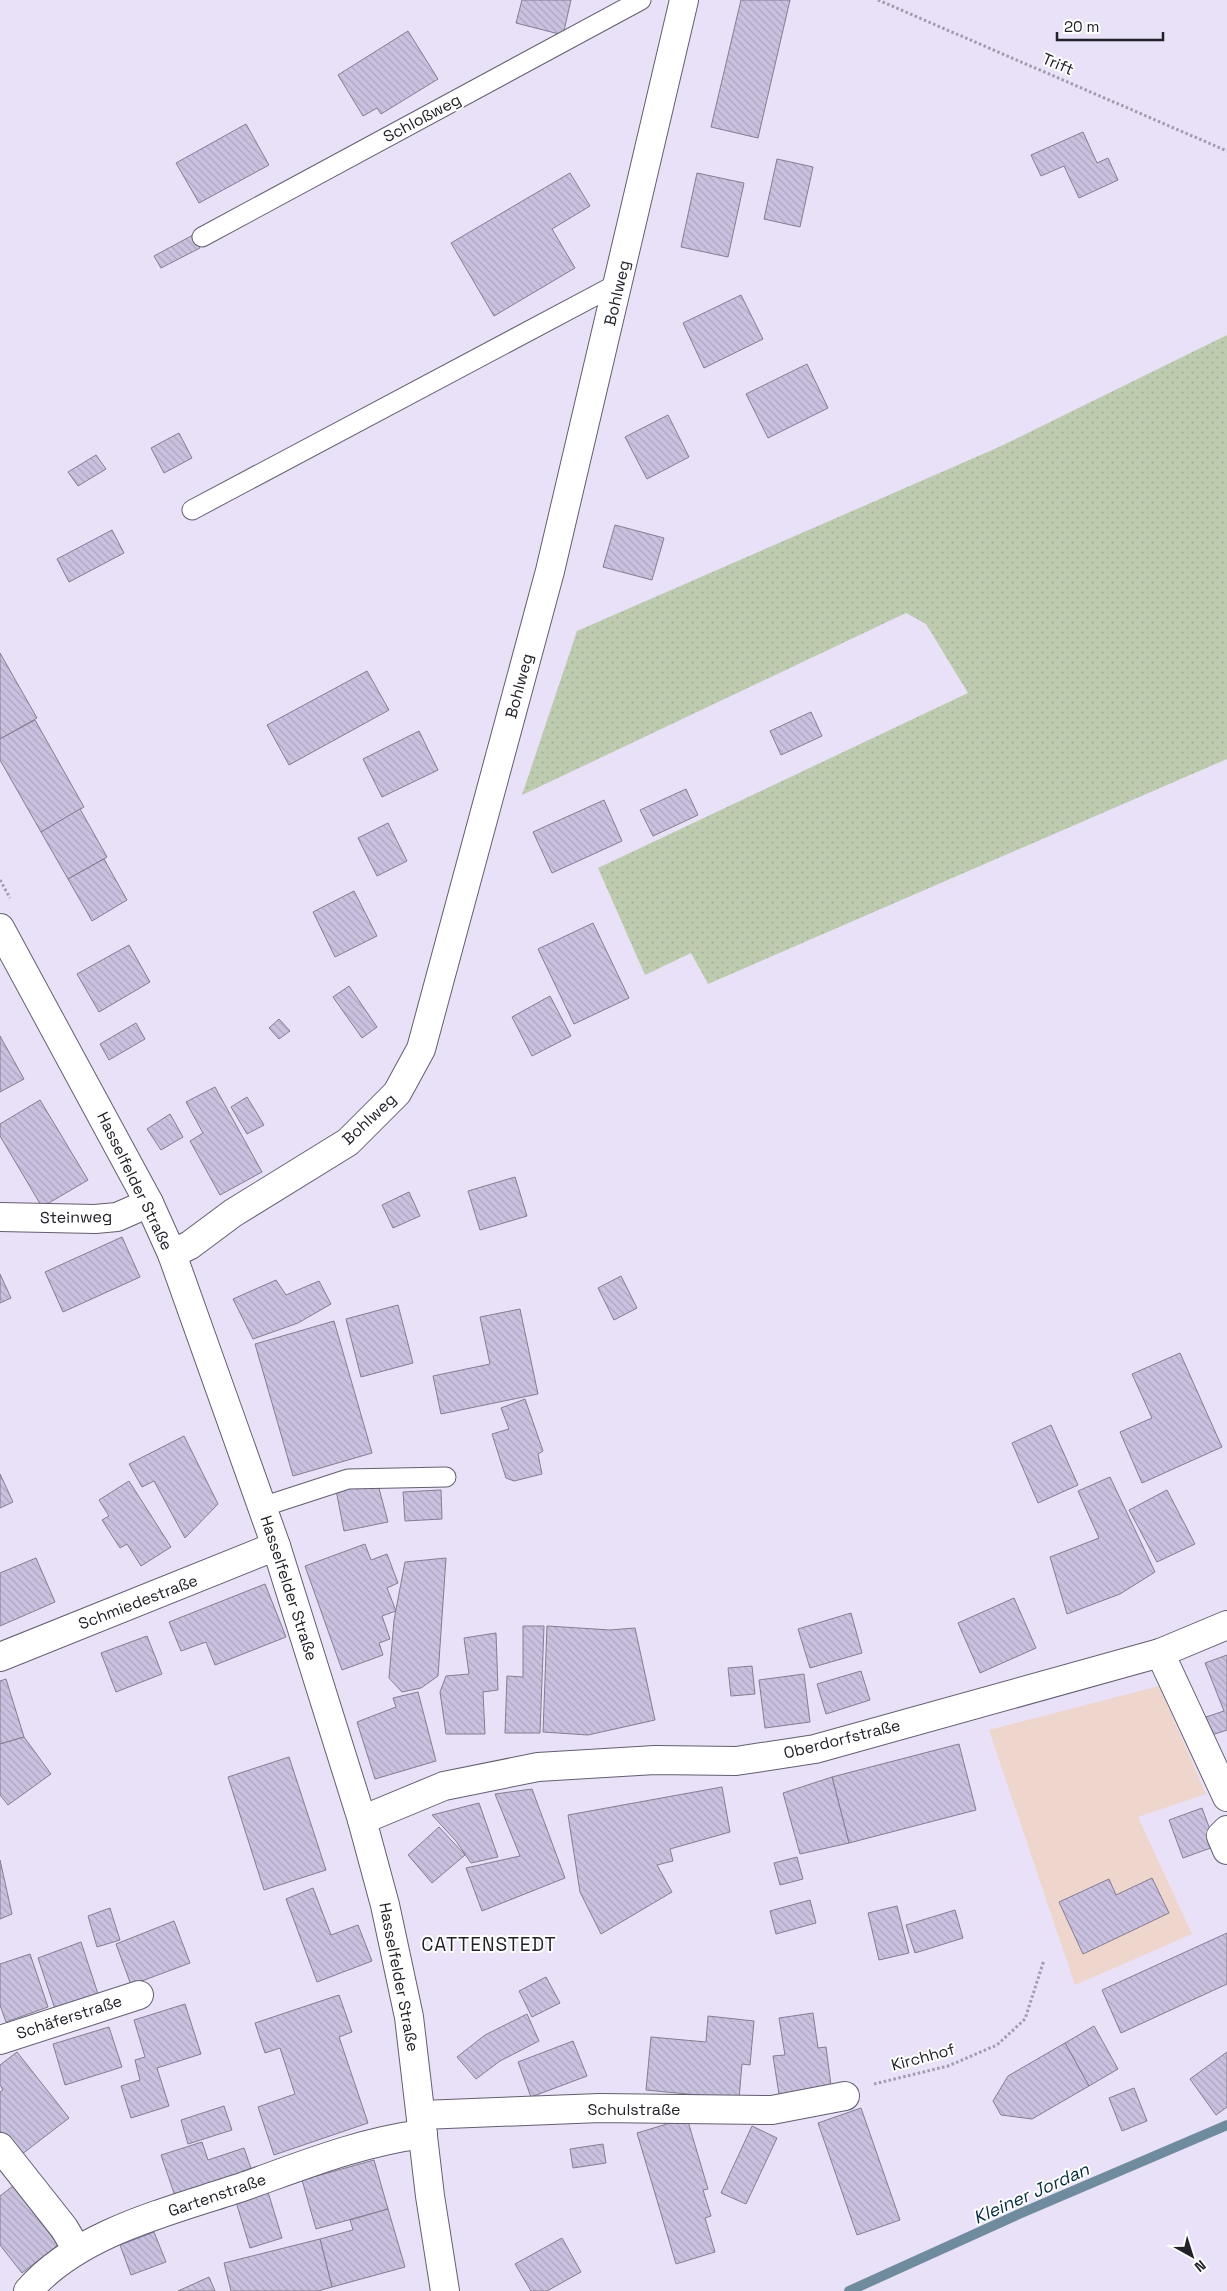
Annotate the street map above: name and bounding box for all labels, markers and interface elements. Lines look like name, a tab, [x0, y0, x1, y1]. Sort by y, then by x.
scale bar	[1057, 10, 1163, 42]
text: 20 m	[1064, 17, 1099, 36]
street label: Trift	[1039, 48, 1077, 80]
street label: Schloßweg	[379, 89, 465, 147]
street label: Bohlweg	[599, 258, 635, 328]
street label: Bohlweg	[500, 651, 538, 721]
street label: Bohlweg	[337, 1089, 401, 1149]
street label: Hasselfelder Straße	[92, 1108, 178, 1254]
street label: Steinweg	[40, 1206, 112, 1228]
street label: Hasselfelder Straße	[256, 1513, 322, 1663]
street label: Schmiedestraße	[75, 1570, 201, 1634]
street label: Oberdorfstraße	[781, 1714, 903, 1764]
street label: Hasselfelder Straße	[374, 1901, 424, 2053]
district label: CATTENSTEDT	[421, 1932, 557, 1957]
street label: Schäferstraße	[13, 1990, 125, 2044]
street label: Kirchhof	[889, 2038, 957, 2076]
street label: Schulstraße	[588, 2099, 680, 2120]
water label: Kleiner Jordan	[970, 2157, 1093, 2229]
street label: Gartenstraße	[165, 2168, 269, 2222]
north arrow	[1167, 2231, 1217, 2281]
text: N	[1191, 2256, 1209, 2276]

